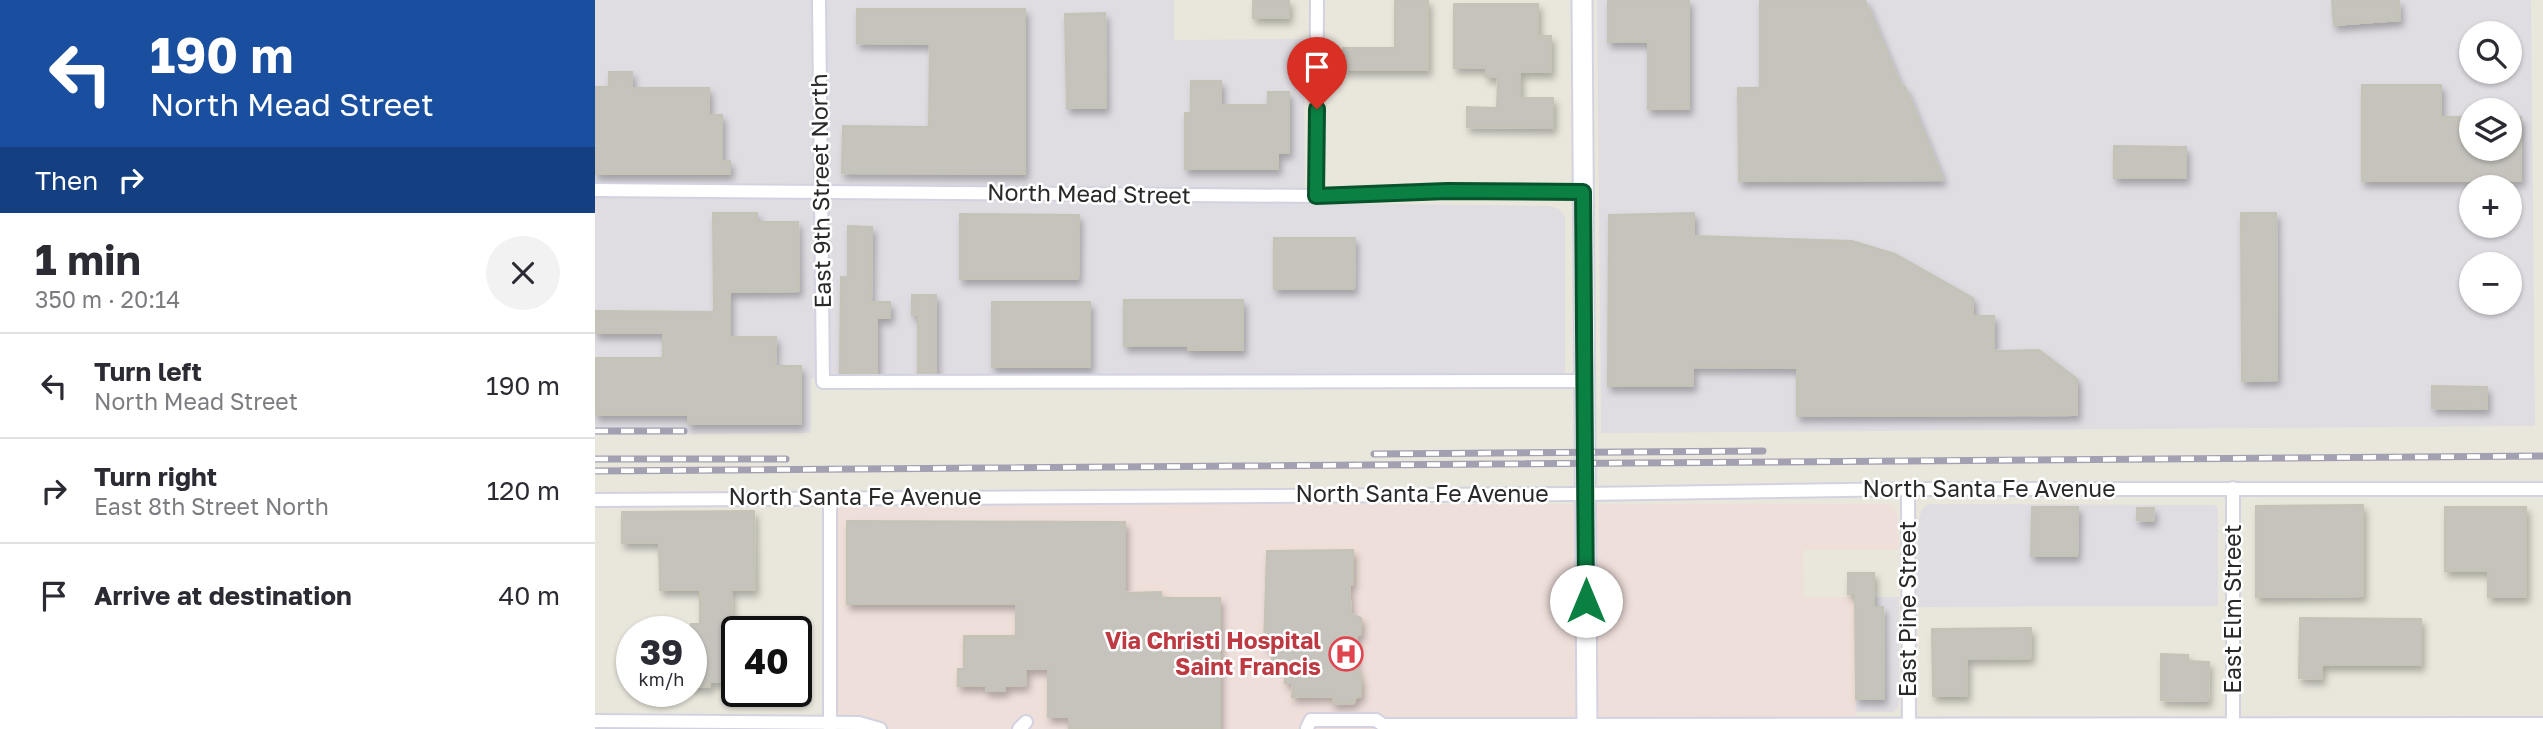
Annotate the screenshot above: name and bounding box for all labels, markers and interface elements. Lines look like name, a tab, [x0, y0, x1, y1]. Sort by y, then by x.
map controls	[2459, 21, 2522, 315]
button: search	[2459, 21, 2522, 84]
text: 190 m	[150, 25, 293, 84]
icon: left	[35, 28, 126, 119]
pin	[1287, 37, 1347, 109]
icon: arrive	[1298, 48, 1336, 86]
street label: East 9th Street North	[804, 73, 836, 309]
text: North Mead Street	[150, 85, 434, 123]
button: layers	[2459, 98, 2522, 161]
icon: right	[112, 161, 150, 199]
text: Then	[35, 165, 98, 196]
button: +	[2459, 175, 2522, 238]
street label: North Mead Street	[987, 177, 1191, 209]
text: 1 min	[35, 234, 141, 284]
button: close	[486, 236, 560, 310]
button: −	[2459, 252, 2522, 315]
text: 350 m · 20:14	[35, 285, 180, 313]
text: Turn left	[94, 356, 202, 387]
icon: left	[35, 367, 73, 405]
text: 190 m	[486, 370, 560, 401]
text: North Mead Street	[94, 387, 298, 415]
text: Turn right	[94, 461, 217, 492]
icon: right	[35, 472, 73, 510]
street label: North Santa Fe Avenue	[1862, 474, 2116, 502]
text: 120 m	[487, 475, 560, 506]
street label: North Santa Fe Avenue	[1295, 479, 1549, 507]
street label: North Santa Fe Avenue	[728, 482, 982, 510]
text: East 8th Street North	[94, 492, 329, 520]
street label: East Pine Street	[1893, 521, 1921, 697]
street label: East Elm Street	[2218, 524, 2246, 694]
position arrow	[1549, 564, 1623, 638]
icon: arrive	[35, 577, 73, 615]
text: Arrive at destination	[94, 580, 352, 611]
text: 40 m	[499, 580, 560, 611]
speed limit sign: 40	[721, 616, 812, 707]
place label: Via Christi Hospital Saint Francis	[1105, 626, 1321, 680]
text: 39	[640, 631, 683, 673]
hospital icon: Via Christi Hospital Saint Francis	[1327, 635, 1365, 673]
text: km/h	[639, 668, 684, 690]

